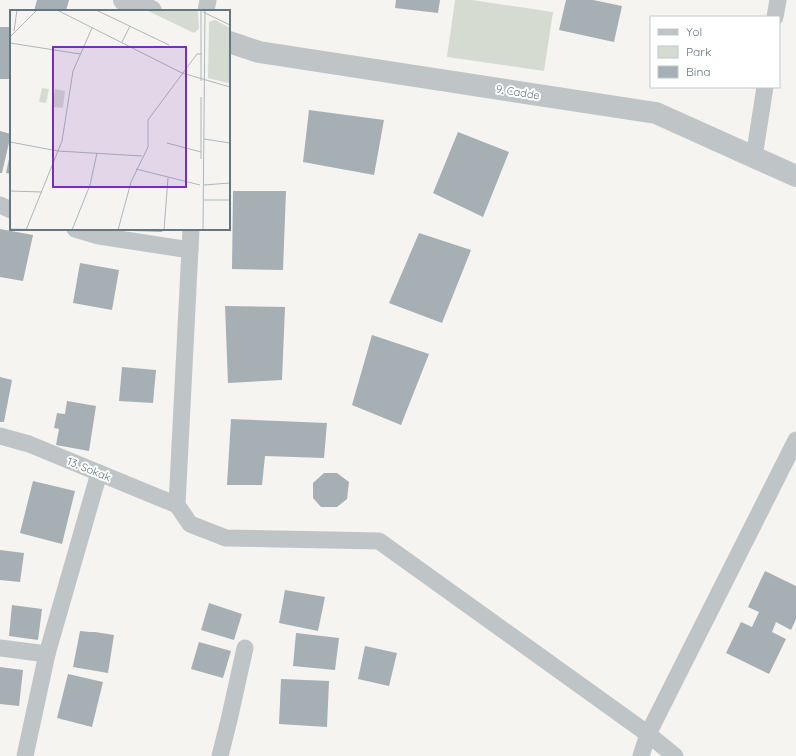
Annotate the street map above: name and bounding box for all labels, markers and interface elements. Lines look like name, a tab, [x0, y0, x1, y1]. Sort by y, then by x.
inset map	[10, 10, 230, 230]
legend	[650, 16, 780, 88]
text: Yol	[686, 24, 702, 39]
text: Park	[686, 44, 711, 59]
text: Bina	[686, 64, 711, 79]
street label: 9. Cadde	[495, 82, 541, 102]
street label: 13. Sokak	[65, 454, 113, 484]

